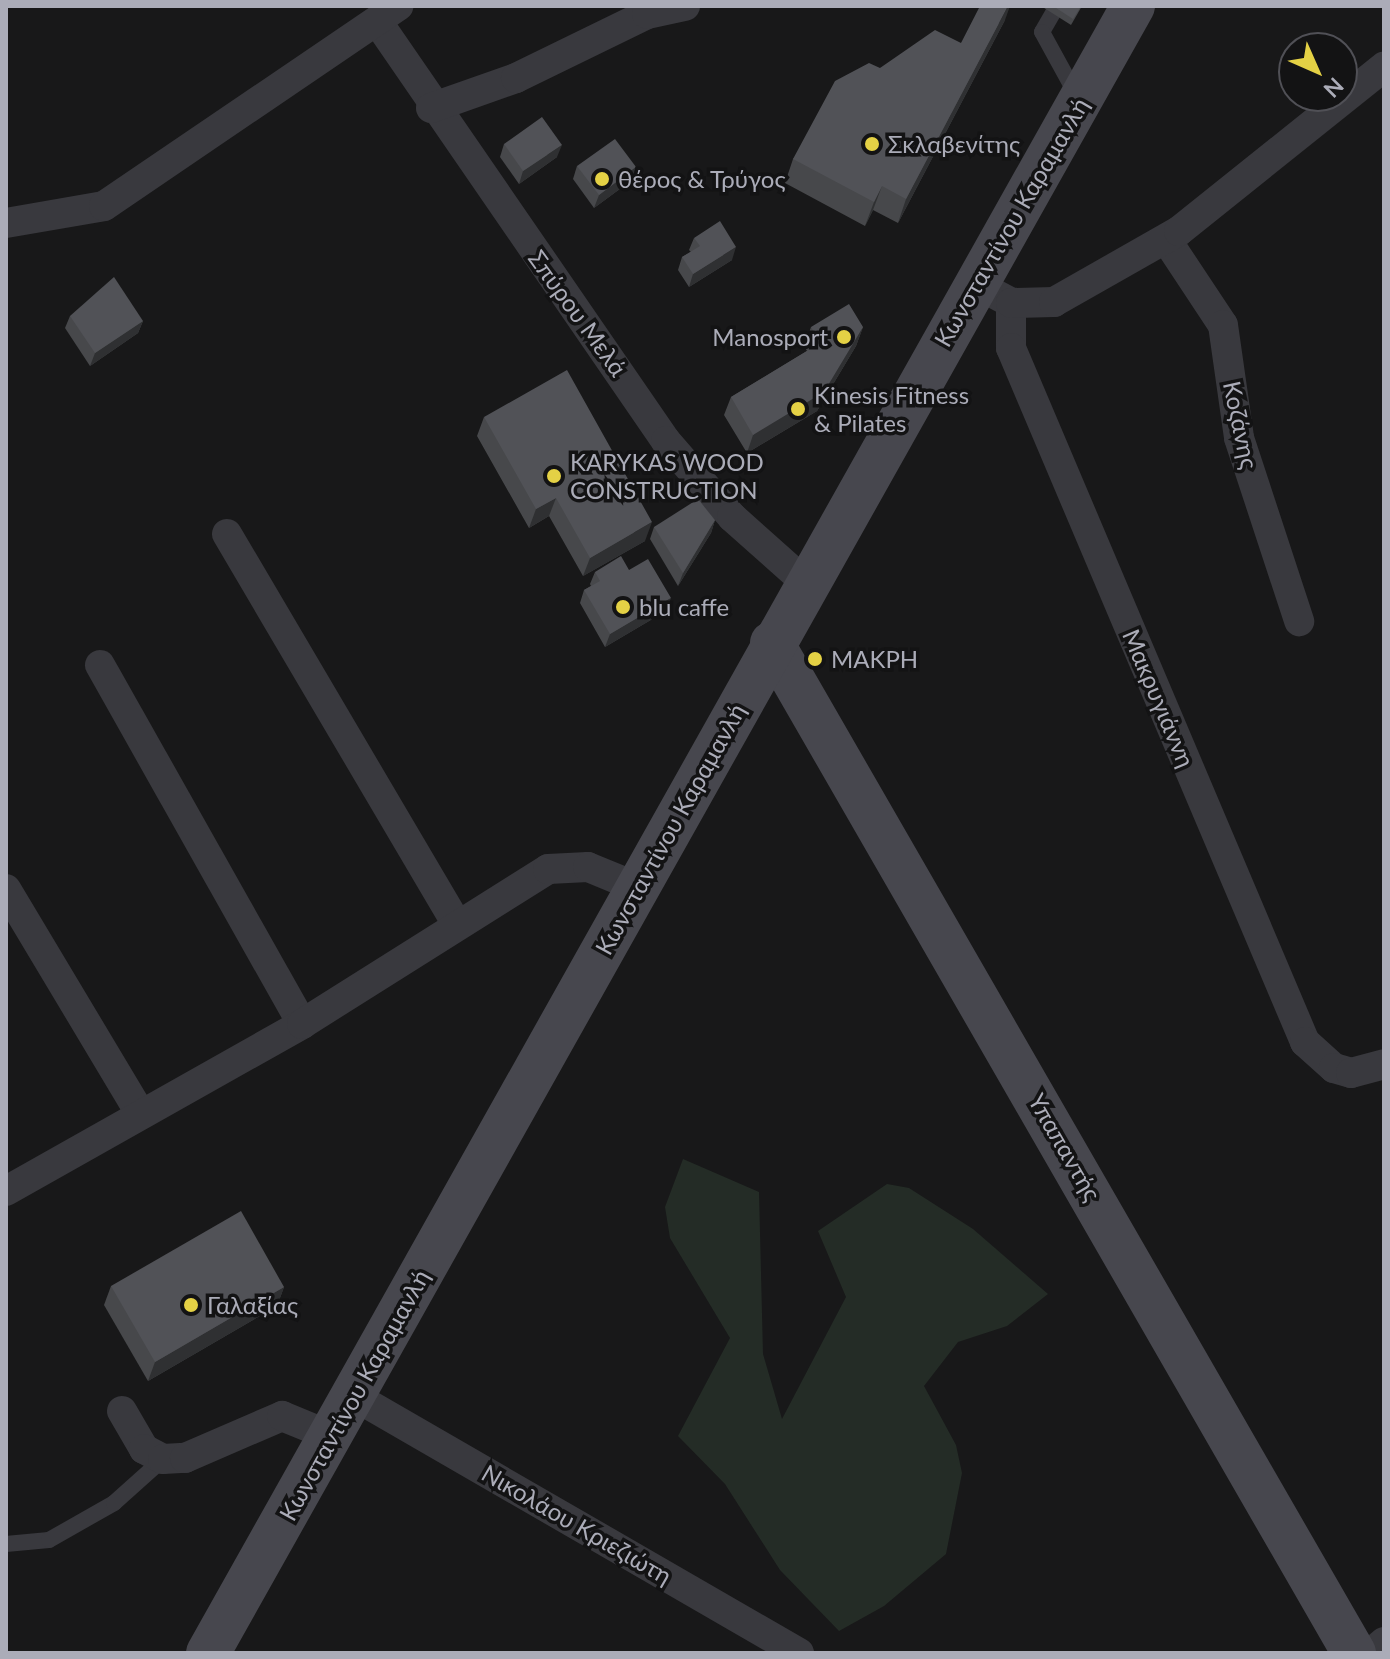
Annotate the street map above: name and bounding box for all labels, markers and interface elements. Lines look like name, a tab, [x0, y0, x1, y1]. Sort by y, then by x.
north arrow	[1278, 32, 1358, 112]
text: N	[1318, 72, 1349, 103]
street label: Κωνσταντίνου Καραμανλή	[928, 92, 1094, 352]
place label: Σκλαβενίτης	[888, 130, 1020, 158]
marker: Σκλαβενίτης	[863, 135, 881, 153]
place label: θέρος & Τρύγος	[618, 165, 786, 193]
marker: θέρος & Τρύγος	[593, 170, 611, 188]
street label: Σπύρου Μελά	[523, 244, 633, 382]
place label: Manosport	[712, 323, 828, 351]
marker: Manosport	[835, 328, 853, 346]
street label: Κοζάνης	[1218, 378, 1264, 472]
place label: Kinesis Fitness & Pilates	[814, 381, 969, 437]
marker: Kinesis Fitness & Pilates	[789, 400, 807, 418]
place label: KARYKAS WOOD CONSTRUCTION	[570, 448, 764, 504]
marker: KARYKAS WOOD CONSTRUCTION	[545, 467, 563, 485]
place label: blu caffe	[639, 593, 729, 621]
marker: blu caffe	[614, 598, 632, 616]
street label: Μακρυγιάννη	[1117, 625, 1201, 771]
place label: ΜΑΚΡΗ	[831, 645, 918, 673]
marker: ΜΑΚΡΗ	[806, 650, 824, 668]
street label: Κωνσταντίνου Καραμανλή	[589, 698, 751, 960]
street label: Υπαπαντής	[1023, 1088, 1107, 1206]
street label: Κωνσταντίνου Καραμανλή	[273, 1264, 435, 1526]
place label: Γαλαξίας	[207, 1291, 298, 1319]
marker: Γαλαξίας	[182, 1296, 200, 1314]
street label: Νικολάου Κριεζιώτη	[477, 1458, 677, 1590]

